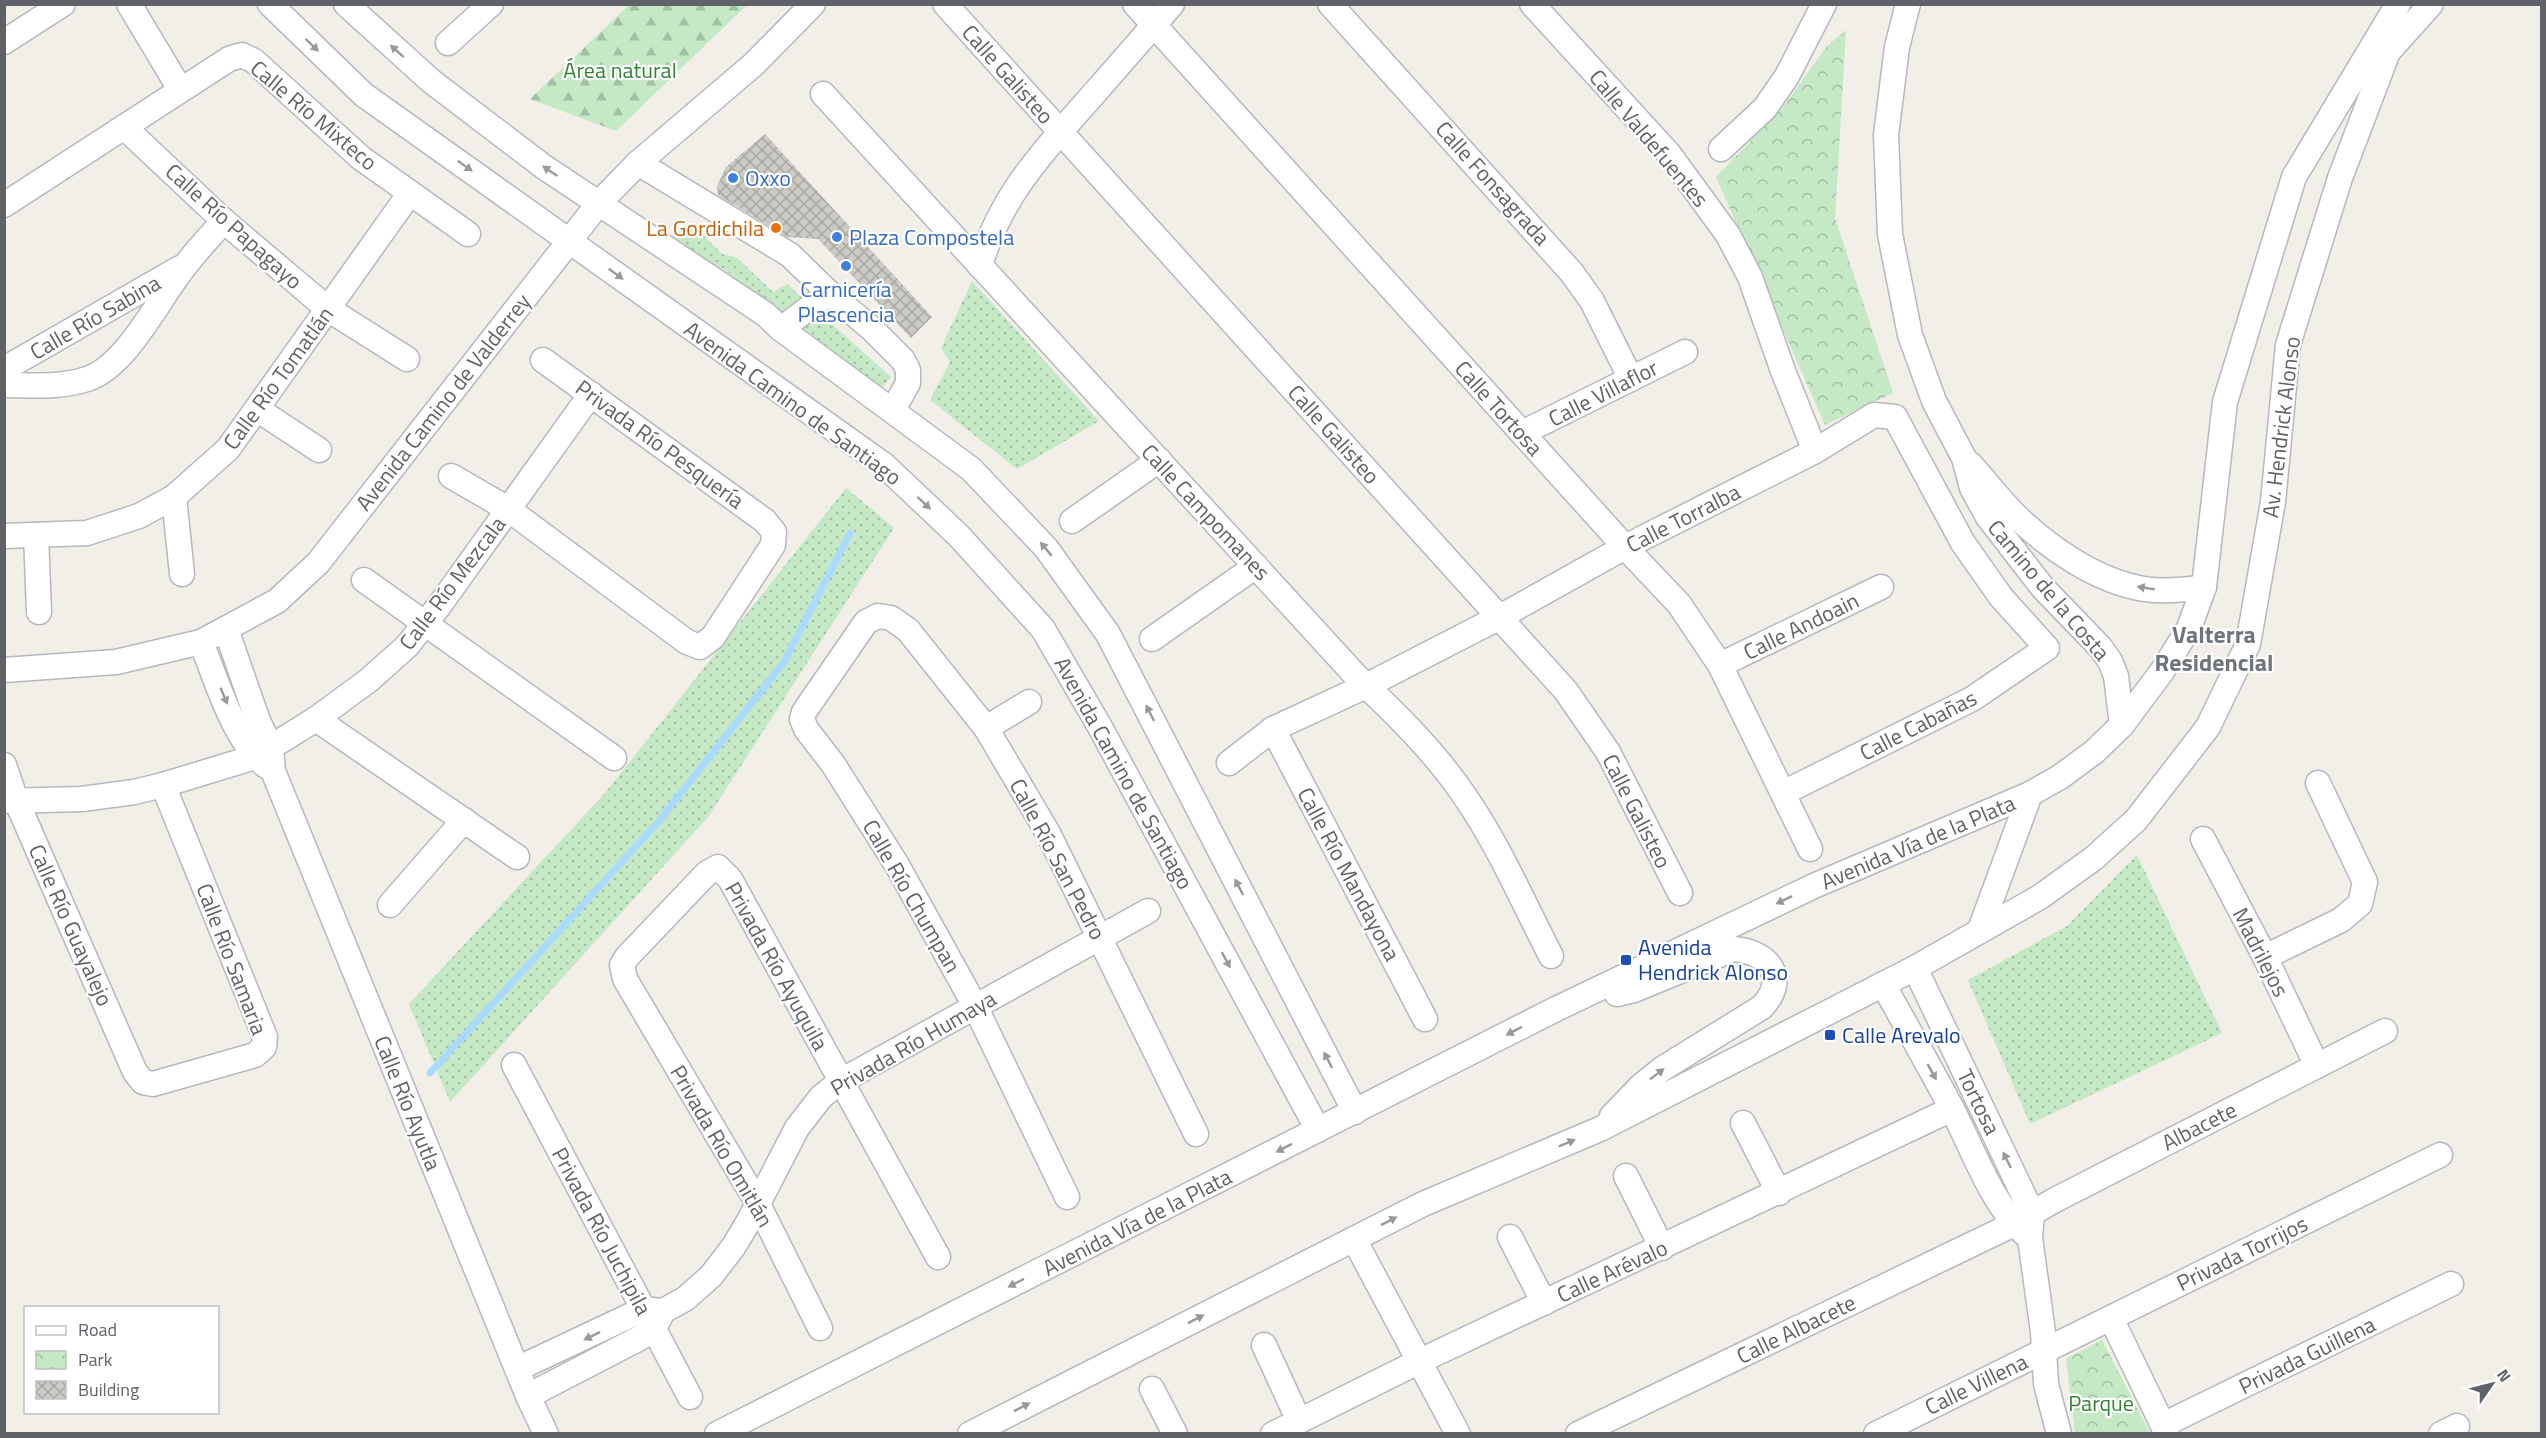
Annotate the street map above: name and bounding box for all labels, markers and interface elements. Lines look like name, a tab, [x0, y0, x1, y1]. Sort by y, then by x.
street label: Calle Galisteo	[954, 16, 1062, 132]
one-way arrow	[304, 38, 319, 51]
one-way arrow	[390, 45, 405, 58]
street label: Calle Río Mixteco	[243, 51, 385, 179]
park label: Área natural	[563, 53, 677, 87]
street label: Calle Valdefuentes	[1581, 62, 1717, 214]
street label: Calle Fonsagrada	[1428, 113, 1558, 253]
street label: Calle Río Papagayo	[158, 155, 310, 297]
one-way arrow	[456, 160, 472, 172]
place label: Oxxo	[745, 161, 791, 195]
one-way arrow	[543, 165, 559, 177]
marker: Oxxo	[726, 171, 740, 185]
place label: La Gordichila	[646, 211, 764, 245]
place label: Plaza Compostela	[849, 220, 1014, 254]
marker: La Gordichila	[769, 221, 783, 235]
marker: Plaza Compostela	[830, 230, 844, 244]
marker: Carnicería Plascencia	[839, 259, 853, 273]
street label: Calle Río Sabina	[23, 266, 167, 368]
one-way arrow	[608, 268, 624, 280]
place label: Carnicería Plascencia	[797, 272, 895, 331]
street label: Avenida Camino de Valderrey	[347, 286, 539, 518]
street label: Calle Río Tomatlán	[214, 299, 342, 457]
street label: Avenida Camino de Santiago	[677, 312, 909, 494]
street label: Av. Hendrick Alonso	[2253, 334, 2309, 520]
street label: Calle Villaflor	[1542, 351, 1664, 435]
street label: Calle Tortosa	[1447, 353, 1551, 463]
street label: Privada Río Pesquería	[569, 371, 751, 517]
street label: Calle Galisteo	[1280, 376, 1388, 492]
street label: Calle Campomanes	[1133, 436, 1279, 588]
street label: Calle Torralba	[1620, 475, 1746, 561]
one-way arrow	[916, 496, 931, 510]
street label: Calle Río Mezcala	[390, 509, 514, 657]
street label: Camino de la Costa	[1980, 512, 2118, 668]
one-way arrow	[1040, 542, 1053, 557]
street label: Calle Andoain	[1737, 583, 1865, 669]
one-way arrow	[2136, 584, 2155, 593]
district label: Valterra Residencial	[2155, 616, 2273, 680]
street label: Avenida Camino de Santiago	[1046, 650, 1202, 896]
street label: Calle Cabañas	[1853, 681, 1983, 769]
one-way arrow	[219, 687, 228, 704]
one-way arrow	[1145, 705, 1154, 722]
street label: Calle Galisteo	[1594, 748, 1680, 874]
street label: Calle Río San Pedro	[1001, 772, 1115, 946]
street label: Calle Río Mandayona	[1289, 781, 1409, 967]
street label: Avenida Vía de la Plata	[1816, 786, 2020, 898]
street label: Calle Río Chumpan	[854, 813, 970, 979]
street label: Calle Río Guayalejo	[20, 839, 122, 1011]
street label: Privada Río Ayuquila	[716, 875, 838, 1057]
street label: Calle Río Samaria	[188, 878, 276, 1040]
one-way arrow	[1234, 878, 1244, 895]
one-way arrow	[1775, 896, 1792, 905]
street label: Madrilejos	[2224, 901, 2298, 1003]
place label: Avenida Hendrick Alonso	[1638, 930, 1788, 989]
one-way arrow	[1221, 952, 1231, 969]
marker: Avenida Hendrick Alonso	[1619, 953, 1633, 967]
street label: Privada Río Humaya	[824, 982, 1002, 1104]
place label: Calle Arevalo	[1842, 1018, 1961, 1052]
one-way arrow	[1505, 1026, 1522, 1036]
marker: Calle Arevalo	[1823, 1028, 1837, 1042]
street label: Calle Río Ayutla	[365, 1030, 451, 1176]
one-way arrow	[1323, 1051, 1333, 1068]
street label: Privada Río Omitlán	[662, 1058, 782, 1234]
street label: Tortosa	[1949, 1063, 2009, 1141]
one-way arrow	[1927, 1064, 1937, 1081]
one-way arrow	[1650, 1068, 1665, 1080]
street label: Albacete	[2156, 1093, 2242, 1159]
one-way arrow	[1558, 1138, 1576, 1147]
street label: Privada Río Juchipila	[543, 1141, 661, 1321]
one-way arrow	[1275, 1143, 1292, 1152]
one-way arrow	[2003, 1152, 2012, 1169]
street label: Avenida Vía de la Plata	[1036, 1160, 1238, 1284]
street label: Privada Torrijos	[2171, 1207, 2313, 1299]
one-way arrow	[1380, 1217, 1397, 1226]
street label: Calle Arévalo	[1551, 1231, 1673, 1311]
one-way arrow	[1007, 1278, 1024, 1288]
street label: Calle Albacete	[1730, 1285, 1862, 1373]
legend	[24, 1306, 219, 1414]
street label: Privada Guillena	[2233, 1307, 2381, 1403]
one-way arrow	[1188, 1314, 1205, 1324]
text: Road	[78, 1316, 117, 1343]
one-way arrow	[583, 1331, 600, 1340]
street label: Calle Villena	[1919, 1344, 2033, 1424]
text: Park	[78, 1346, 113, 1373]
north arrow	[2462, 1354, 2522, 1414]
text: N	[2491, 1364, 2517, 1387]
text: Building	[78, 1376, 139, 1403]
park label: Parque	[2068, 1386, 2134, 1420]
one-way arrow	[1014, 1402, 1031, 1412]

